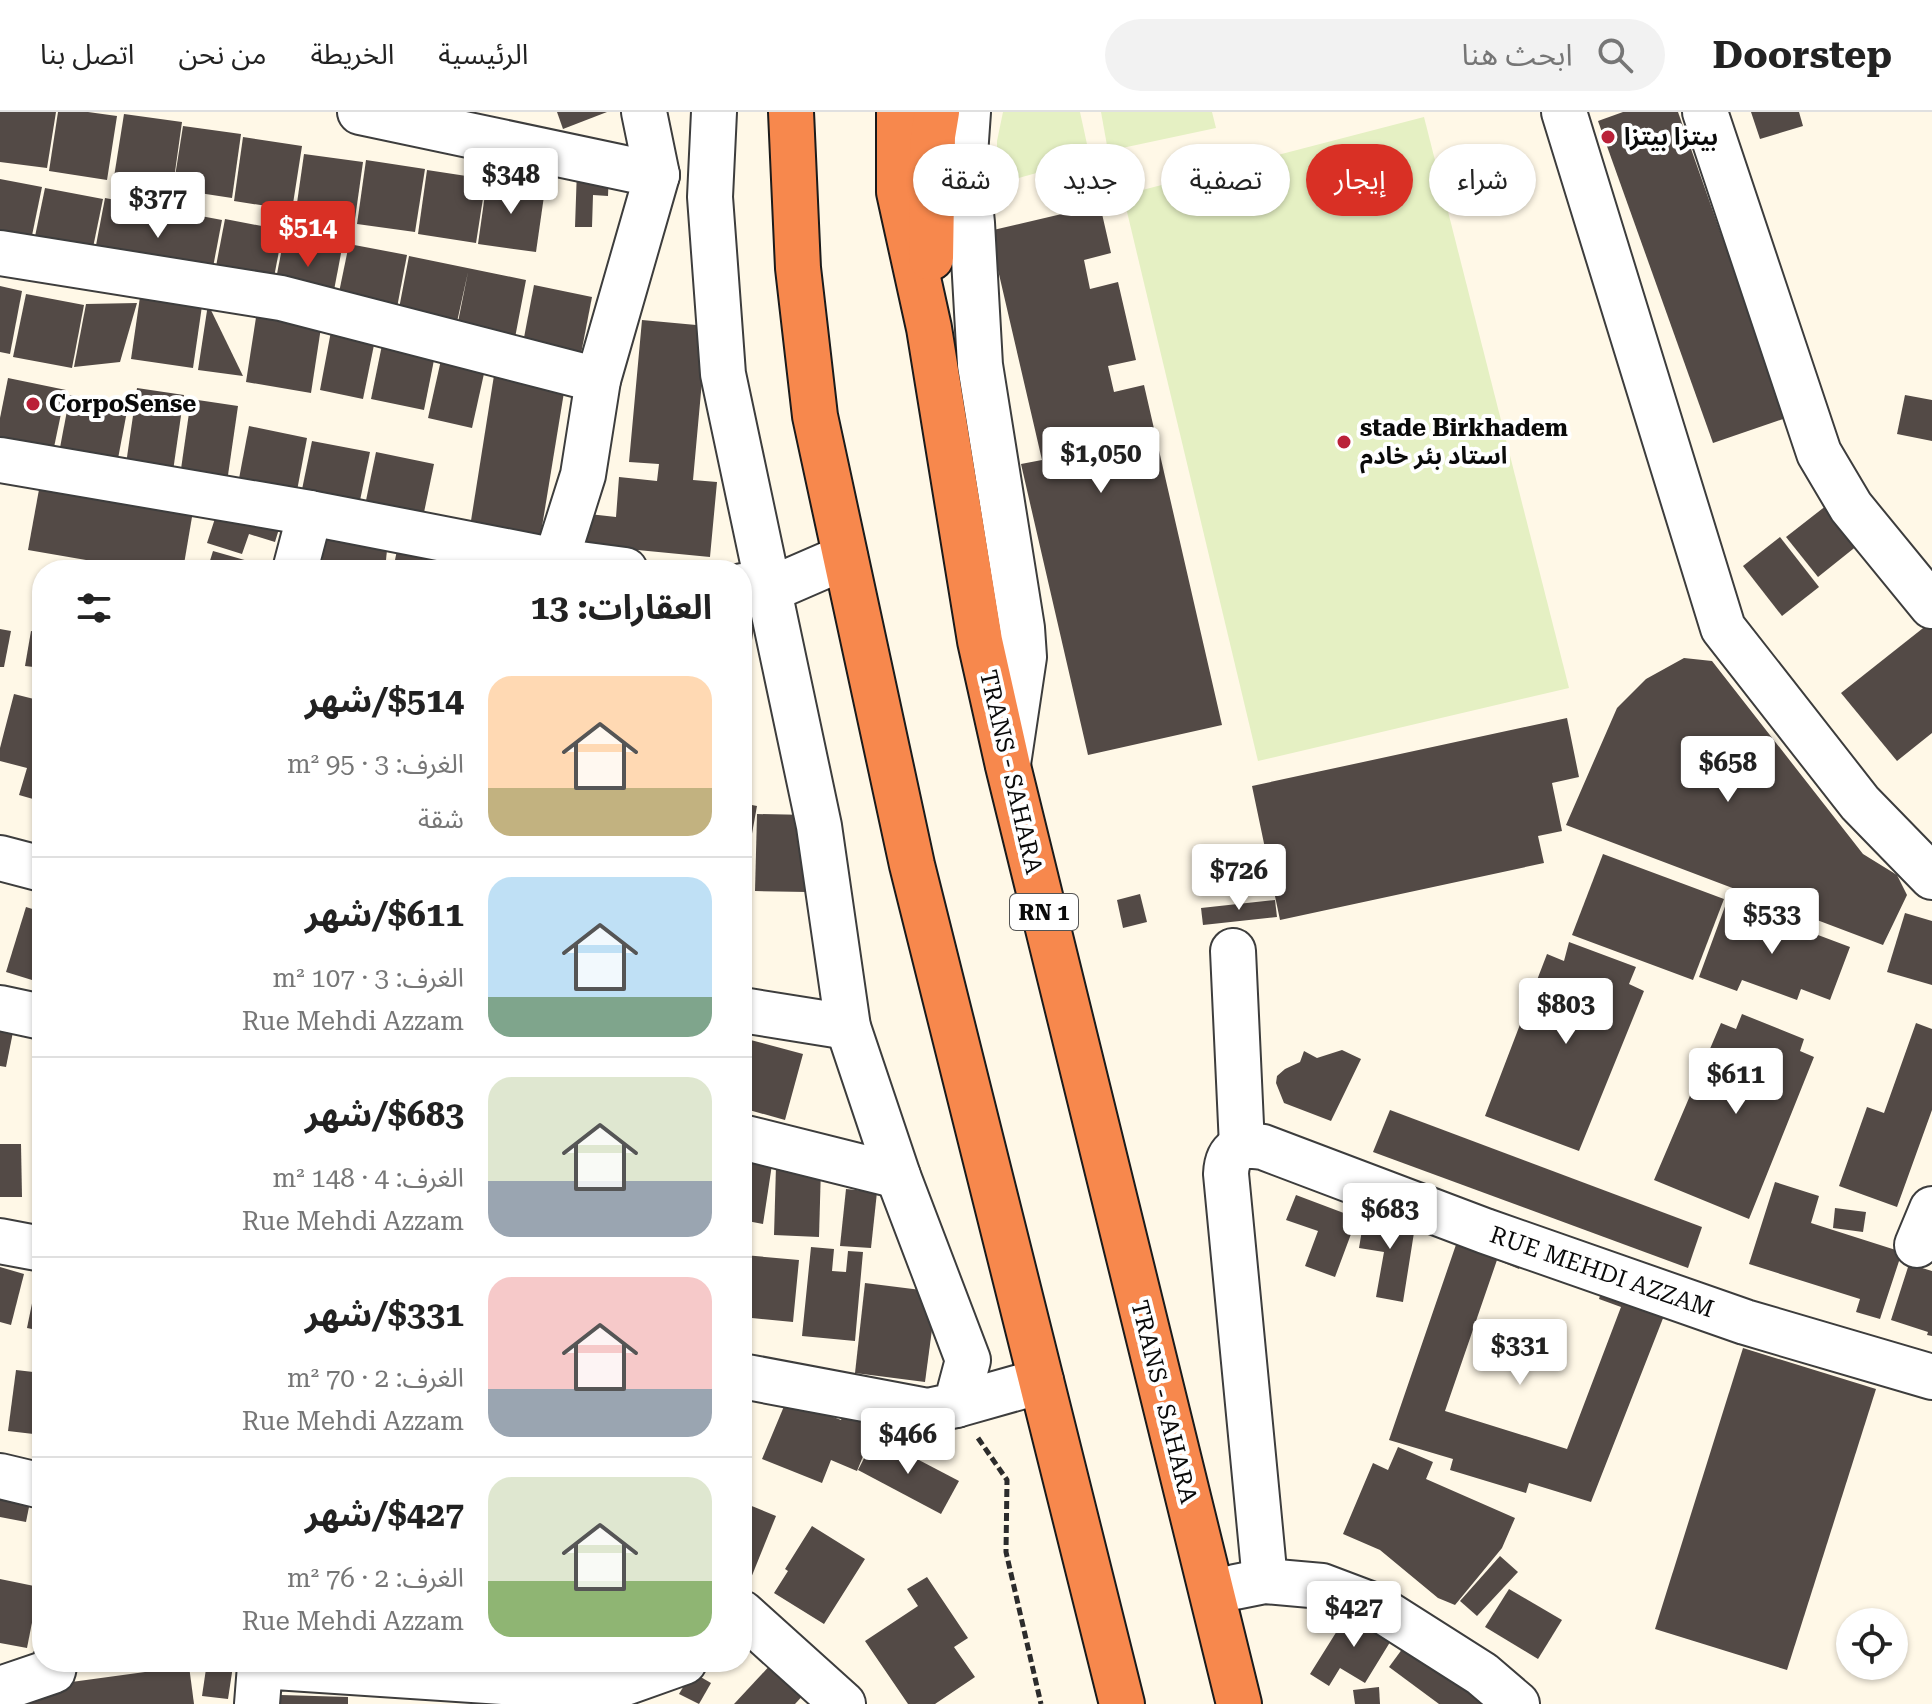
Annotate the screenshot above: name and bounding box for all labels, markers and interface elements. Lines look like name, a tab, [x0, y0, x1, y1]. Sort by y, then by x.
search box	[1105, 19, 1665, 91]
icon: search	[1593, 33, 1637, 77]
text: Doorstep	[1713, 33, 1892, 77]
text: ابحث هنا	[1462, 37, 1573, 72]
text: اتصل بنا	[40, 38, 134, 71]
text: من نحن	[178, 38, 266, 71]
text: الخريطة	[310, 38, 394, 71]
text: الرئيسية	[438, 38, 528, 71]
place label: بيتزا بيتزا	[1624, 123, 1718, 151]
marker: بيتزا بيتزا	[1599, 128, 1617, 146]
chip: شقة	[913, 144, 1019, 216]
chip: جديد	[1035, 144, 1145, 216]
chip: تصفية	[1161, 144, 1290, 216]
chip: إيجار	[1306, 144, 1413, 216]
chip: شراء	[1429, 144, 1536, 216]
pin: $348	[464, 148, 558, 216]
text: $348	[482, 159, 540, 189]
pin: $377	[111, 172, 205, 240]
text: $377	[129, 183, 187, 213]
pin: $514	[261, 201, 355, 269]
text: $514	[279, 212, 337, 242]
place label: CorpoSense	[49, 390, 196, 418]
marker: CorpoSense	[24, 395, 42, 413]
place label: stade Birkhadem استاد بئر خادم	[1360, 414, 1568, 474]
pin: $1,050	[1036, 427, 1166, 495]
marker: stade Birkhadem استاد بئر خادم	[1335, 433, 1353, 451]
text: $1,050	[1060, 438, 1142, 468]
icon: filters	[72, 586, 116, 630]
text: العقارات: 13	[531, 587, 712, 627]
street label: TRANS - SAHARA	[974, 667, 1048, 877]
text: $514/شهر	[305, 680, 464, 720]
icon: home	[552, 708, 648, 804]
pin: $658	[1681, 736, 1775, 804]
text: $658	[1699, 747, 1757, 777]
text: الغرف: 3 · 95 m²	[287, 749, 464, 779]
text: شقة	[418, 804, 464, 834]
pin: $726	[1192, 844, 1286, 912]
text: $726	[1210, 855, 1268, 885]
pin: $533	[1725, 888, 1819, 956]
text: $611/شهر	[305, 894, 464, 934]
road number: RN 1	[1010, 894, 1078, 930]
text: $533	[1743, 899, 1801, 929]
icon: home	[552, 909, 648, 1005]
text: الغرف: 3 · 107 m²	[272, 963, 464, 993]
pin: $803	[1519, 978, 1613, 1046]
text: $803	[1537, 989, 1595, 1019]
text: Rue Mehdi Azzam	[242, 1006, 464, 1036]
pin: $611	[1689, 1048, 1783, 1116]
text: $611	[1707, 1059, 1765, 1089]
text: $683/شهر	[305, 1094, 464, 1134]
icon: home	[552, 1109, 648, 1205]
text: الغرف: 4 · 148 m²	[272, 1163, 464, 1193]
pin: $683	[1343, 1183, 1437, 1251]
text: $683	[1361, 1194, 1419, 1224]
text: Rue Mehdi Azzam	[242, 1206, 464, 1236]
street label: RUE MEHDI AZZAM	[1486, 1221, 1718, 1323]
text: $331/شهر	[305, 1294, 464, 1334]
street label: TRANS - SAHARA	[1125, 1297, 1203, 1507]
icon: home	[552, 1309, 648, 1405]
pin: $331	[1473, 1319, 1567, 1387]
text: $331	[1491, 1330, 1549, 1360]
text: الغرف: 2 · 70 m²	[287, 1363, 464, 1393]
text: Rue Mehdi Azzam	[242, 1406, 464, 1436]
pin: $466	[861, 1408, 955, 1476]
text: $466	[879, 1419, 937, 1449]
text: $427/شهر	[305, 1494, 464, 1534]
icon: home	[552, 1509, 648, 1605]
text: الغرف: 2 · 76 m²	[287, 1563, 464, 1593]
pin: $427	[1307, 1581, 1401, 1649]
text: $427	[1325, 1592, 1383, 1622]
text: Rue Mehdi Azzam	[242, 1606, 464, 1636]
map controls	[1836, 1608, 1908, 1680]
button: locate	[1836, 1608, 1908, 1680]

